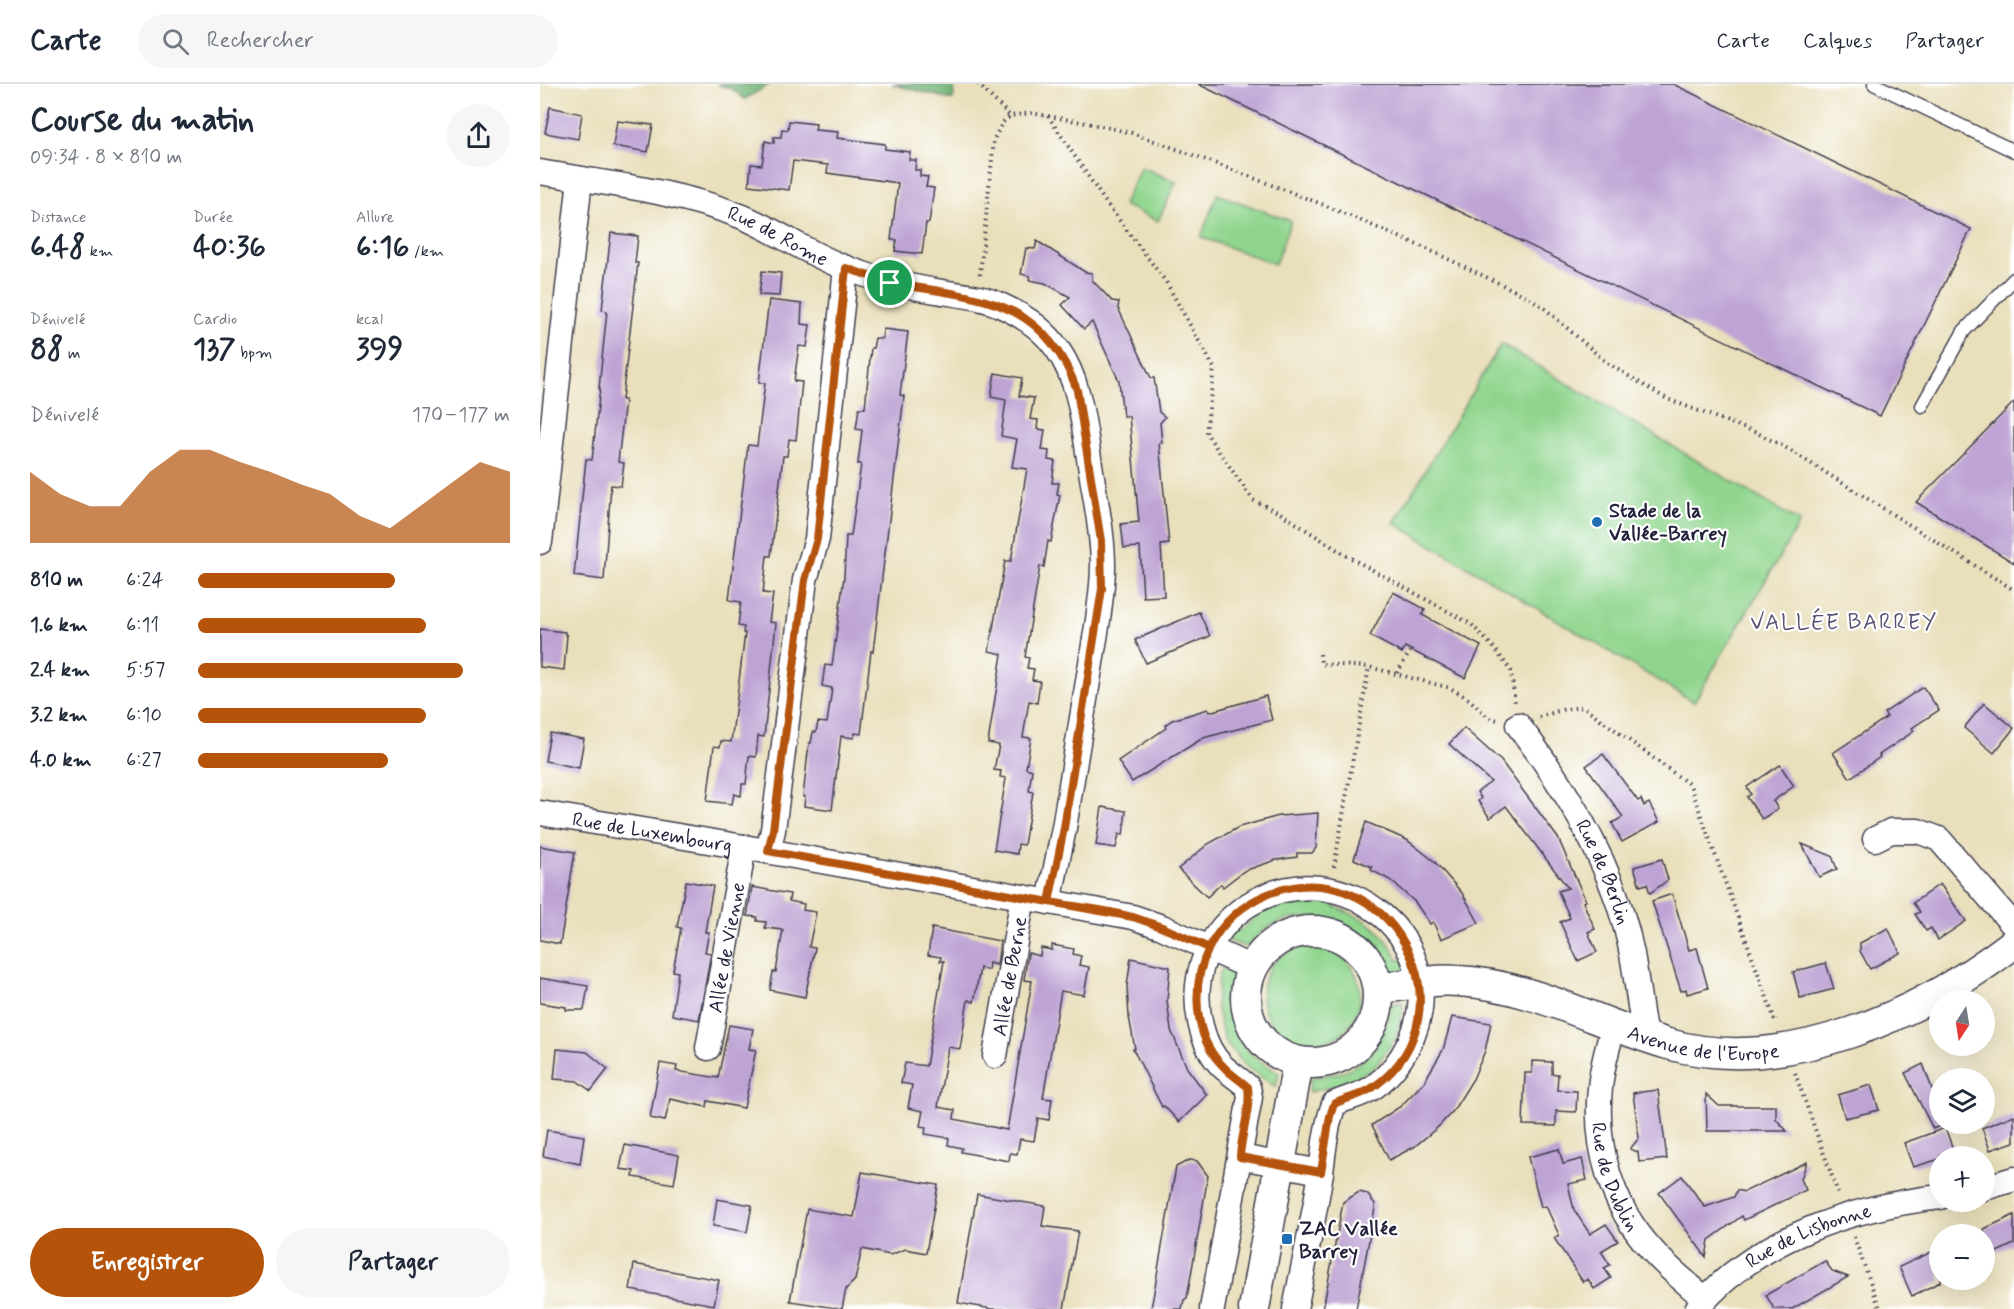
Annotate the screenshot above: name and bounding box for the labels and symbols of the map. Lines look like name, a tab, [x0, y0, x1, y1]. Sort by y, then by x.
street label: Rue de Rome	[724, 200, 832, 274]
pin	[864, 257, 915, 308]
place label: Stade de la Vallée-Barrey	[1609, 498, 1727, 548]
marker: Stade de la Vallée-Barrey	[1590, 515, 1604, 529]
district label: VALLÉE BARREY	[1750, 608, 1938, 637]
street label: Rue de Luxembourg	[570, 807, 734, 860]
street label: Rue de Berlin	[1568, 815, 1636, 928]
street label: Allée de Vienne	[703, 880, 752, 1015]
street label: Allée de Berne	[987, 914, 1034, 1038]
north arrow	[1929, 990, 1995, 1056]
street label: Avenue de l'Europe	[1624, 1020, 1781, 1068]
street label: Rue de Dublin	[1584, 1121, 1645, 1237]
street label: Rue de Lisbonne	[1740, 1198, 1875, 1276]
place label: ZAC Vallée Barrey	[1299, 1216, 1398, 1266]
marker: ZAC Vallée Barrey	[1280, 1232, 1294, 1246]

